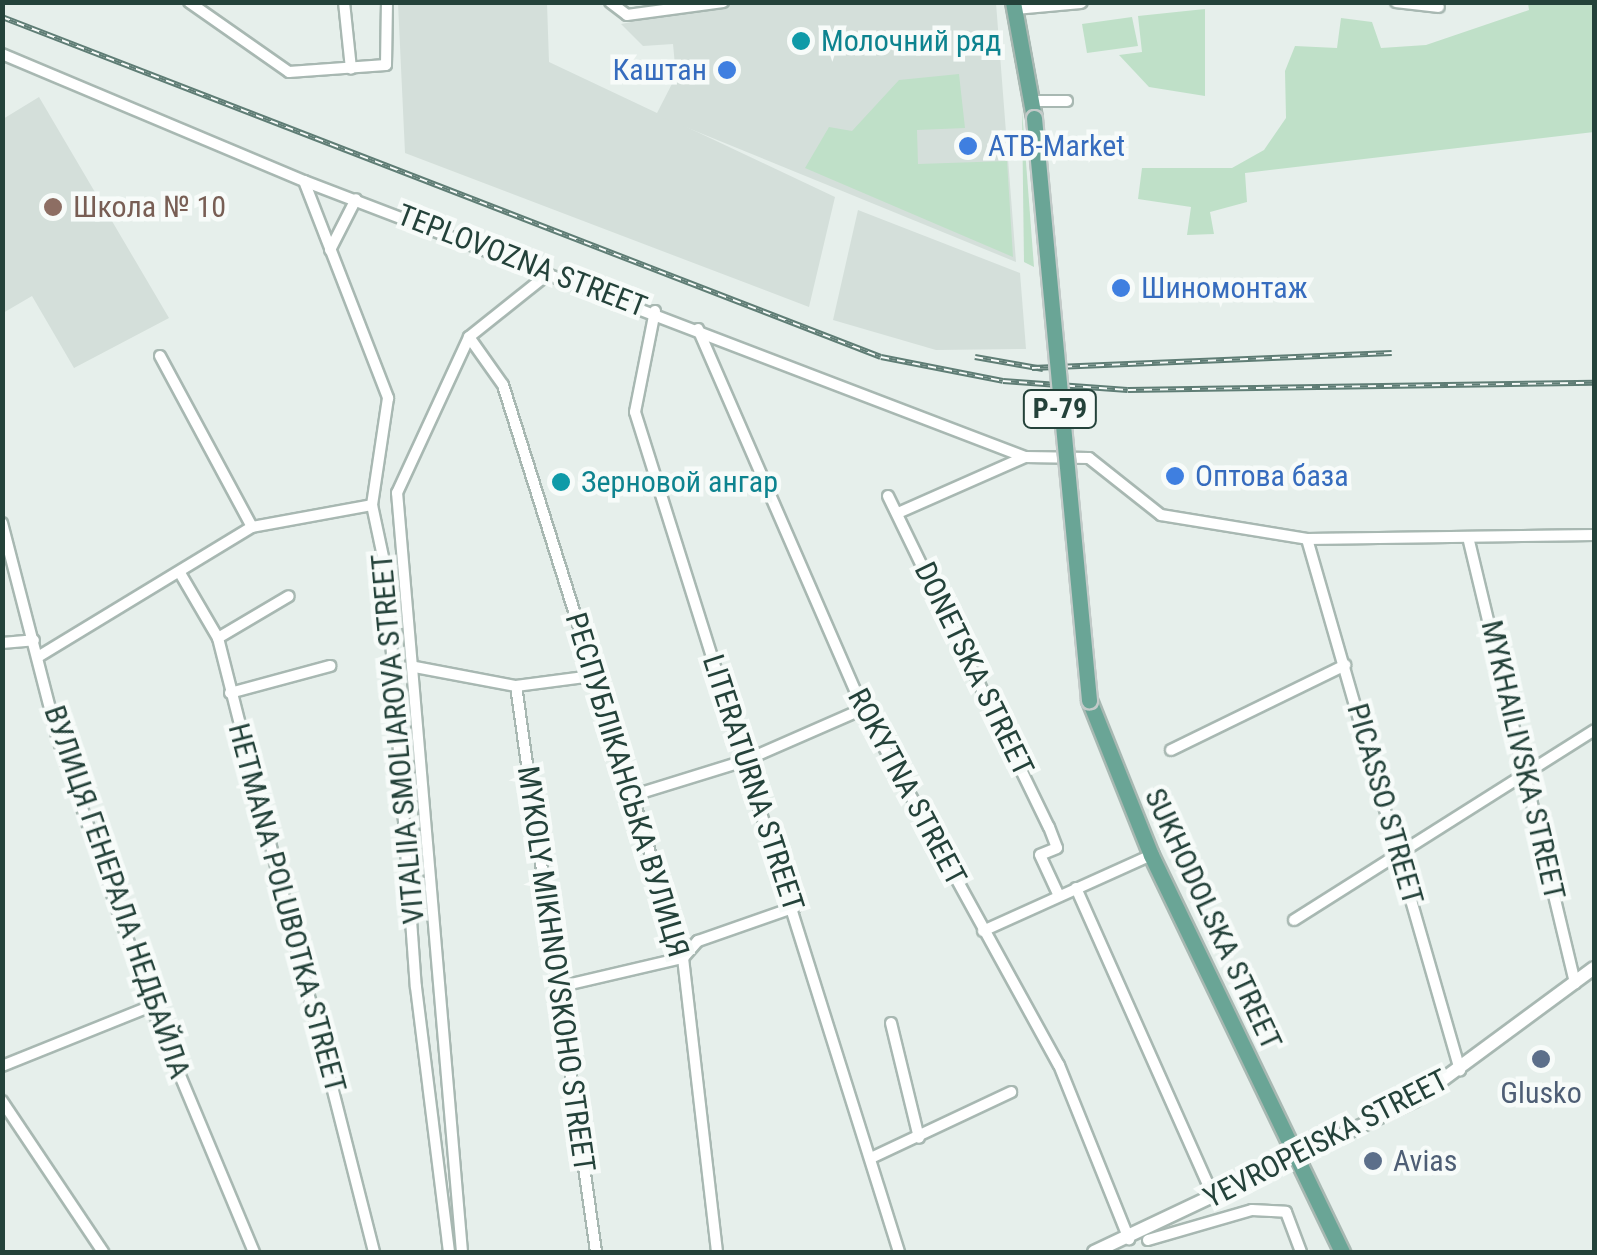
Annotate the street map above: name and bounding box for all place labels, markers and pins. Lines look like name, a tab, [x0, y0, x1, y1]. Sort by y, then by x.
place label: Молочний ряд	[821, 23, 1001, 59]
marker: Молочний ряд	[790, 30, 812, 52]
place label: Каштан	[613, 52, 707, 88]
marker: Каштан	[716, 59, 738, 81]
place label: ATB-Market	[988, 128, 1125, 164]
marker: ATB-Market	[957, 135, 979, 157]
place label: Школа № 10	[73, 189, 226, 225]
marker: Школа № 10	[42, 196, 64, 218]
place label: Шиномонтаж	[1141, 270, 1308, 306]
marker: Шиномонтаж	[1110, 277, 1132, 299]
place label: Оптова база	[1195, 458, 1349, 494]
place label: Зерновой ангар	[581, 464, 778, 500]
marker: Оптова база	[1164, 465, 1186, 487]
marker: Зерновой ангар	[550, 471, 572, 493]
marker: Glusko	[1530, 1048, 1552, 1070]
place label: Glusko	[1500, 1075, 1582, 1111]
place label: Avias	[1393, 1143, 1457, 1179]
marker: Avias	[1362, 1150, 1384, 1172]

